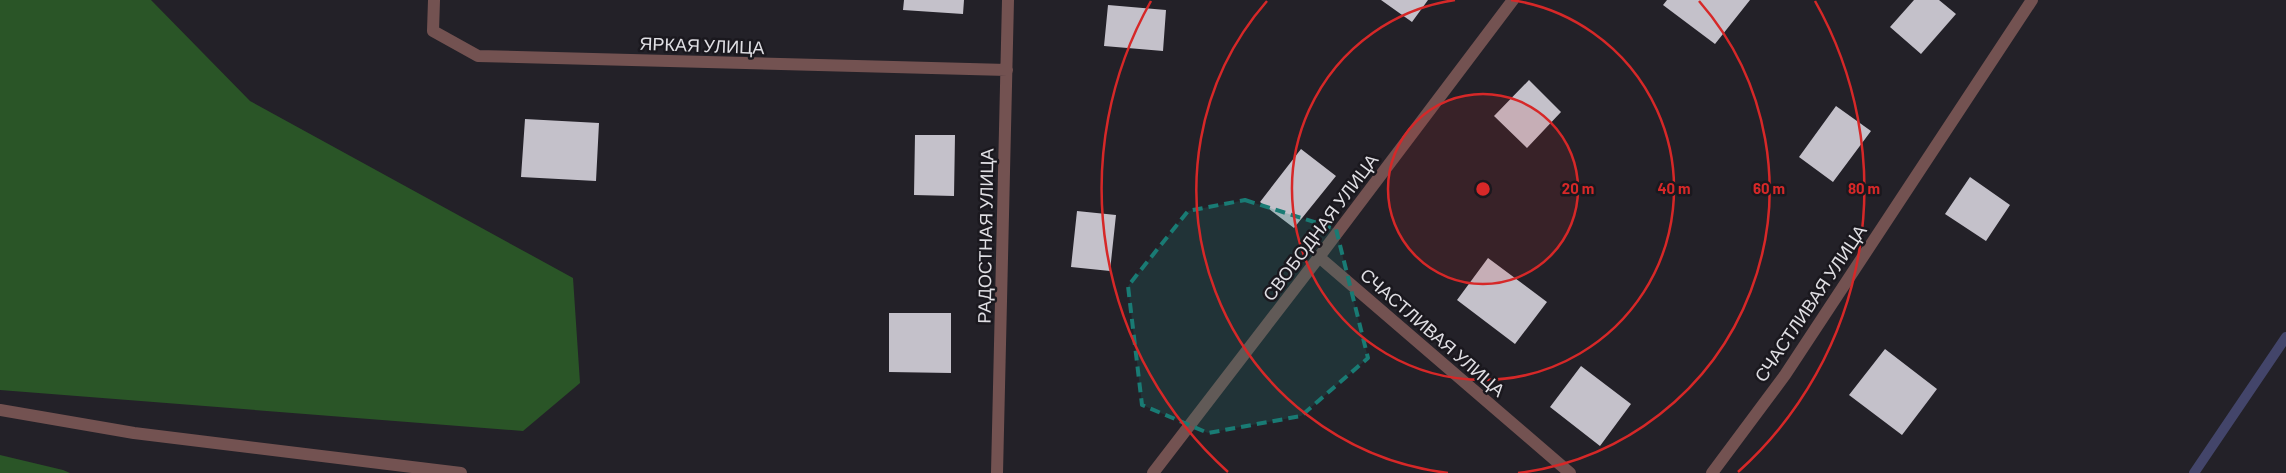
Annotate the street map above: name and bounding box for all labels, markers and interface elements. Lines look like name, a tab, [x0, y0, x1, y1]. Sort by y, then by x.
street label: ЯРКАЯ УЛИЦА	[639, 32, 765, 58]
street label: РАДОСТНАЯ УЛИЦА	[972, 148, 998, 324]
street label: СВОБОДНАЯ УЛИЦА	[1258, 149, 1382, 305]
text: 20 m	[1562, 179, 1594, 197]
text: 40 m	[1657, 179, 1691, 197]
text: 60 m	[1753, 179, 1785, 197]
text: 80 m	[1848, 179, 1880, 197]
centre of rings	[1474, 180, 1492, 198]
street label: СЧАСТЛИВАЯ УЛИЦА	[1749, 220, 1871, 386]
street label: СЧАСТЛИВАЯ УЛИЦА	[1356, 263, 1510, 401]

